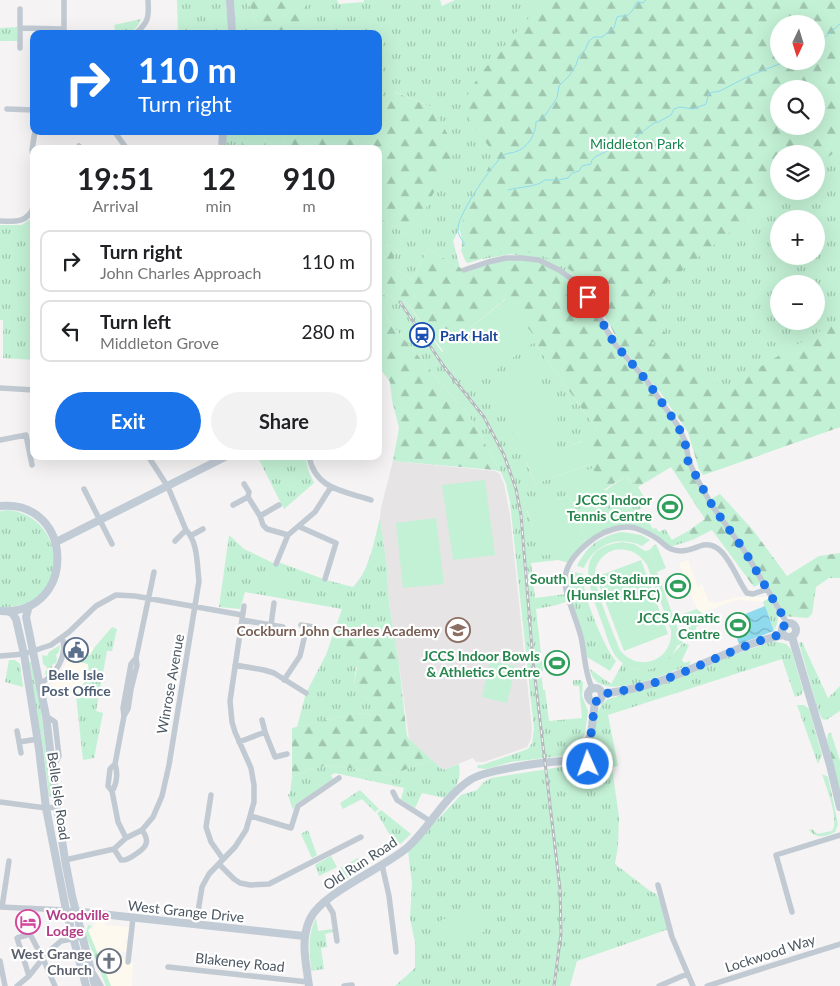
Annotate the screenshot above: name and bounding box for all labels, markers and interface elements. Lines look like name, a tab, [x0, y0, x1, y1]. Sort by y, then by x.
north arrow	[770, 15, 825, 70]
map controls	[770, 15, 825, 330]
text: 110 m	[138, 48, 237, 90]
icon: right	[55, 50, 120, 115]
button: search	[770, 80, 825, 135]
text: Turn right	[138, 90, 232, 117]
park label: Middleton Park	[590, 135, 685, 152]
button: layers	[770, 145, 825, 200]
text: 19:51	[77, 160, 154, 196]
text: 12	[201, 160, 236, 196]
text: 910	[283, 160, 335, 196]
text: Arrival	[93, 196, 139, 215]
text: min	[206, 196, 232, 215]
text: m	[302, 196, 316, 215]
button: +	[770, 210, 825, 265]
text: Turn right	[100, 240, 182, 263]
icon: right	[57, 247, 85, 275]
text: 110 m	[301, 250, 355, 273]
text: John Charles Approach	[100, 263, 261, 282]
button: −	[770, 275, 825, 330]
pin	[567, 276, 609, 318]
icon: arrive	[574, 283, 602, 311]
text: Turn left	[100, 310, 171, 333]
icon: left	[57, 317, 85, 345]
text: 280 m	[301, 320, 355, 343]
station icon: Park Halt	[409, 322, 435, 348]
place label: Park Halt	[440, 327, 499, 344]
text: Middleton Grove	[100, 333, 219, 352]
button: Exit	[55, 392, 201, 450]
button: Share	[211, 392, 357, 450]
place label: JCCS Indoor Tennis Centre	[567, 491, 653, 524]
sports icon: JCCS Indoor Tennis Centre	[657, 494, 683, 520]
place label: South Leeds Stadium (Hunslet RLFC)	[530, 570, 660, 603]
sports icon: South Leeds Stadium (Hunslet RLFC)	[665, 573, 691, 599]
place label: JCCS Aquatic Centre	[637, 609, 721, 642]
sports icon: JCCS Aquatic Centre	[725, 612, 751, 638]
school or university icon: Cockburn John Charles Academy	[445, 617, 471, 643]
place label: Cockburn John Charles Academy	[236, 622, 441, 639]
street label: Winrose Avenue	[153, 633, 187, 735]
public building icon: Belle Isle Post Office	[63, 637, 89, 663]
place label: JCCS Indoor Bowls & Athletics Centre	[422, 647, 541, 680]
sports icon: JCCS Indoor Bowls & Athletics Centre	[544, 650, 570, 676]
place label: Belle Isle Post Office	[41, 666, 111, 699]
position arrow	[561, 737, 613, 789]
street label: Belle Isle Road	[44, 751, 74, 841]
street label: Old Run Road	[320, 833, 400, 893]
street label: West Grange Drive	[127, 896, 245, 926]
place label: Woodville Lodge	[46, 906, 110, 939]
hotel icon: Woodville Lodge	[15, 909, 41, 935]
street label: Lockwood Way	[723, 930, 818, 976]
place label: West Grange Church	[11, 945, 93, 978]
church icon: West Grange Church	[96, 948, 122, 974]
street label: Blakeney Road	[194, 949, 286, 975]

